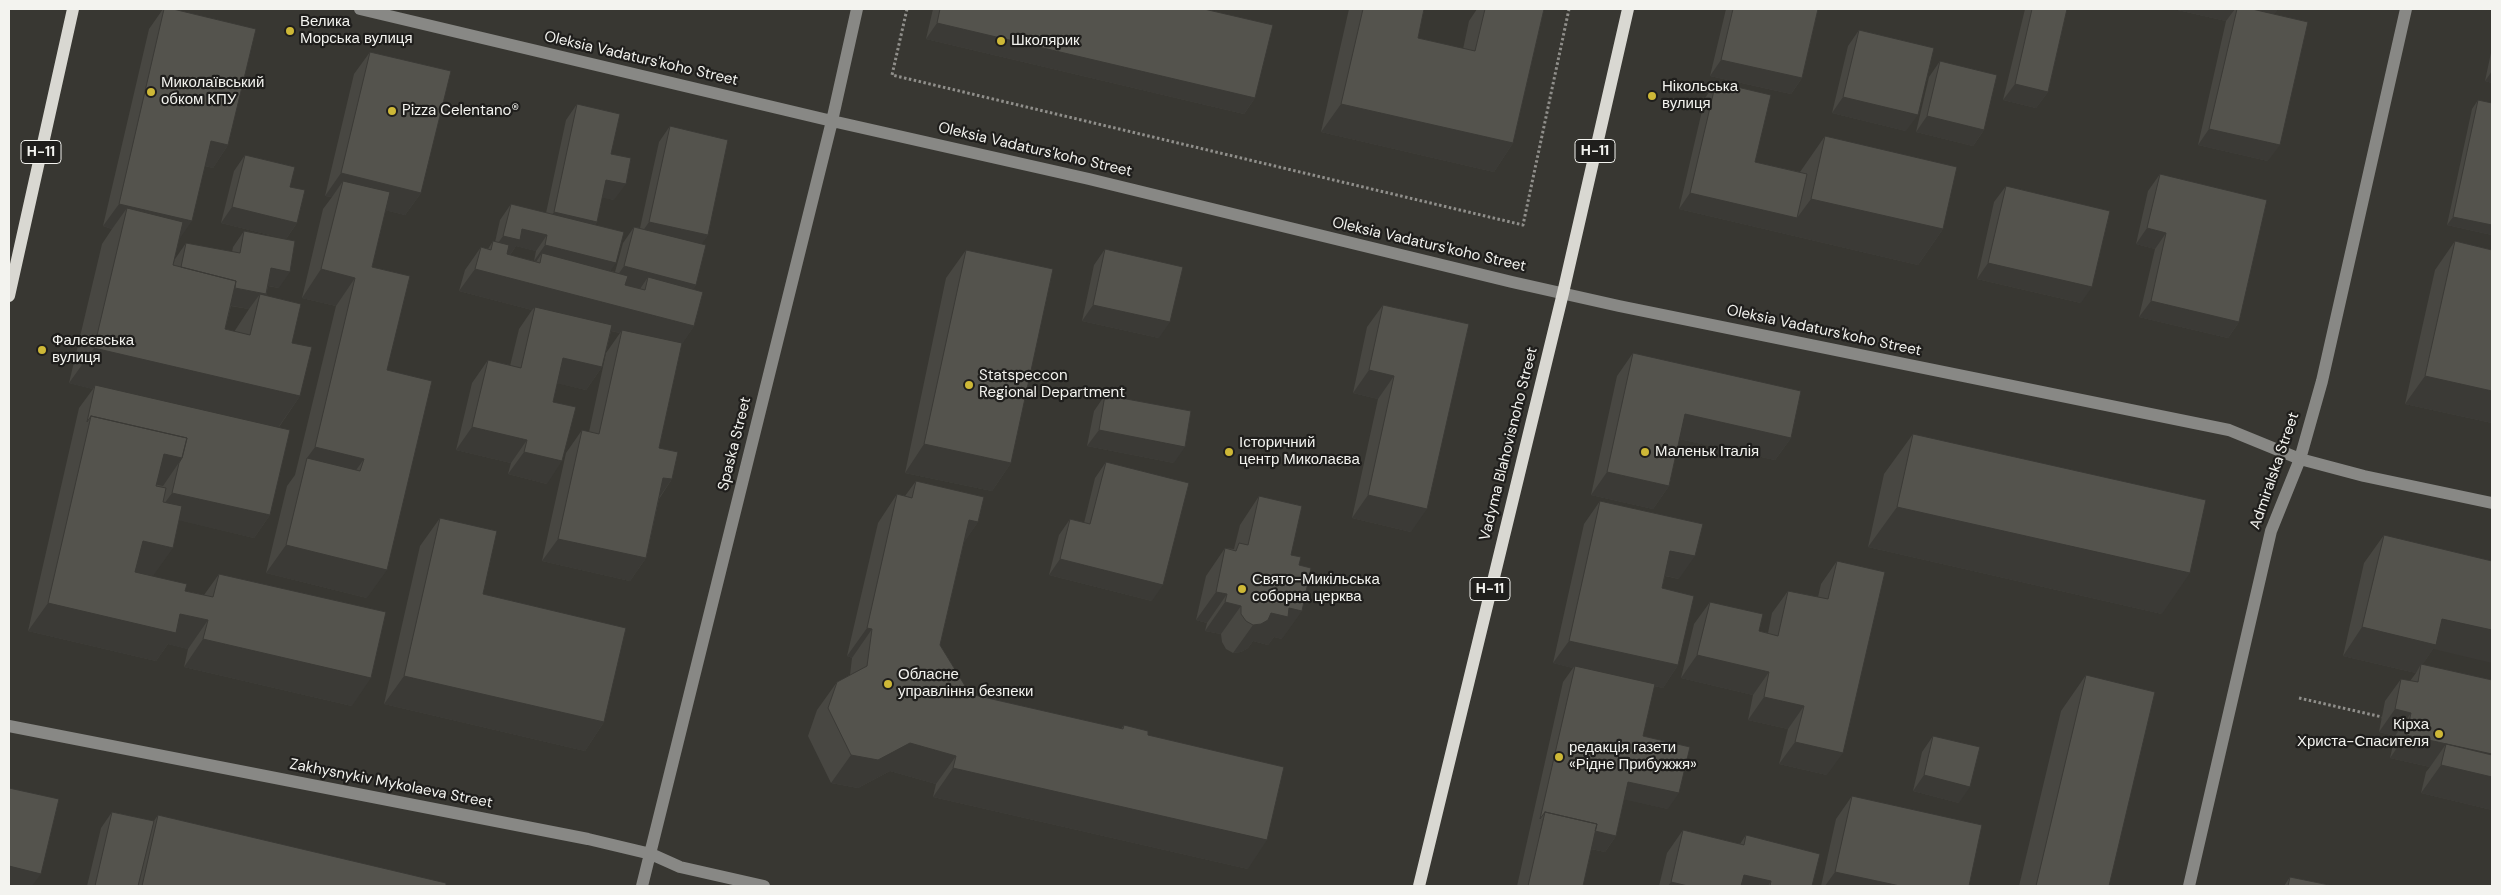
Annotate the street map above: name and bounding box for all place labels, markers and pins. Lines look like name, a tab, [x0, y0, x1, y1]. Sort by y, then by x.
place label: Велика Морська вулиця	[300, 13, 413, 48]
marker: Велика Морська вулиця	[284, 25, 296, 37]
place label: Школярик	[1011, 32, 1080, 50]
marker: Школярик	[995, 35, 1007, 47]
place label: Миколаївський обком КПУ	[161, 74, 264, 109]
place label: Нікольська вулиця	[1662, 78, 1738, 113]
marker: Миколаївський обком КПУ	[145, 86, 157, 98]
marker: Нікольська вулиця	[1646, 90, 1658, 102]
place label: Pizza Celentano®	[402, 102, 519, 120]
marker: Pizza Celentano®	[386, 105, 398, 117]
place label: Фалєєвська вулиця	[52, 332, 134, 367]
marker: Фалєєвська вулиця	[36, 344, 48, 356]
place label: Statspeccon Regional Department	[979, 367, 1125, 402]
marker: Statspeccon Regional Department	[963, 379, 975, 391]
place label: Історичний центр Миколаєва	[1239, 434, 1360, 469]
place label: Маленьк Італія	[1655, 443, 1759, 461]
marker: Історичний центр Миколаєва	[1223, 446, 1235, 458]
marker: Маленьк Італія	[1639, 446, 1651, 458]
place label: Свято-Микільська соборна церква	[1252, 571, 1380, 606]
marker: Свято-Микільська соборна церква	[1236, 583, 1248, 595]
place label: Обласне управління безпеки	[898, 666, 1033, 701]
marker: Обласне управління безпеки	[882, 678, 894, 690]
place label: Кірха Христа-Спасителя	[2297, 716, 2429, 751]
marker: Кірха Христа-Спасителя	[2433, 728, 2445, 740]
place label: редакція газети «Рідне Прибужжя»	[1569, 739, 1697, 774]
marker: редакція газети «Рідне Прибужжя»	[1553, 751, 1565, 763]

